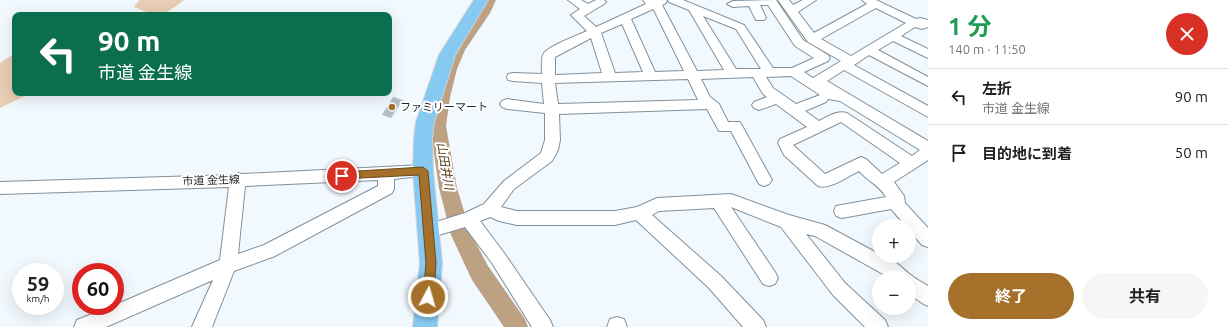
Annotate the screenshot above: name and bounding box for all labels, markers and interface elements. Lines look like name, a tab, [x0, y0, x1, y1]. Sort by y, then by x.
text: 1 分	[948, 13, 991, 40]
button: close	[1166, 13, 1208, 55]
text: 90 m	[98, 25, 160, 56]
icon: left	[32, 28, 84, 80]
text: 140 m · 11:50	[948, 42, 1026, 56]
text: 市道 金生線	[98, 62, 192, 82]
text: 左折	[982, 80, 1012, 97]
icon: left	[948, 86, 970, 108]
text: 90 m	[1175, 88, 1208, 105]
place label: ファミリーマート	[400, 101, 488, 113]
text: 市道 金生線	[982, 101, 1050, 115]
marker: ファミリーマート	[387, 102, 397, 112]
water label: 山田井川	[435, 141, 456, 193]
icon: arrive	[948, 142, 970, 164]
text: 50 m	[1175, 144, 1208, 161]
text: 目的地に到着	[982, 145, 1072, 162]
pin	[325, 159, 359, 193]
icon: arrive	[331, 165, 353, 187]
street label: 市道 金生線	[182, 173, 240, 187]
map controls	[872, 219, 916, 315]
button: +	[872, 219, 916, 263]
speed limit sign: 60	[72, 263, 124, 315]
button: −	[872, 271, 916, 315]
text: 59	[27, 272, 49, 295]
button: 終了	[948, 273, 1074, 319]
button: 共有	[1082, 273, 1208, 319]
position arrow	[407, 276, 449, 318]
text: km/h	[26, 293, 50, 304]

